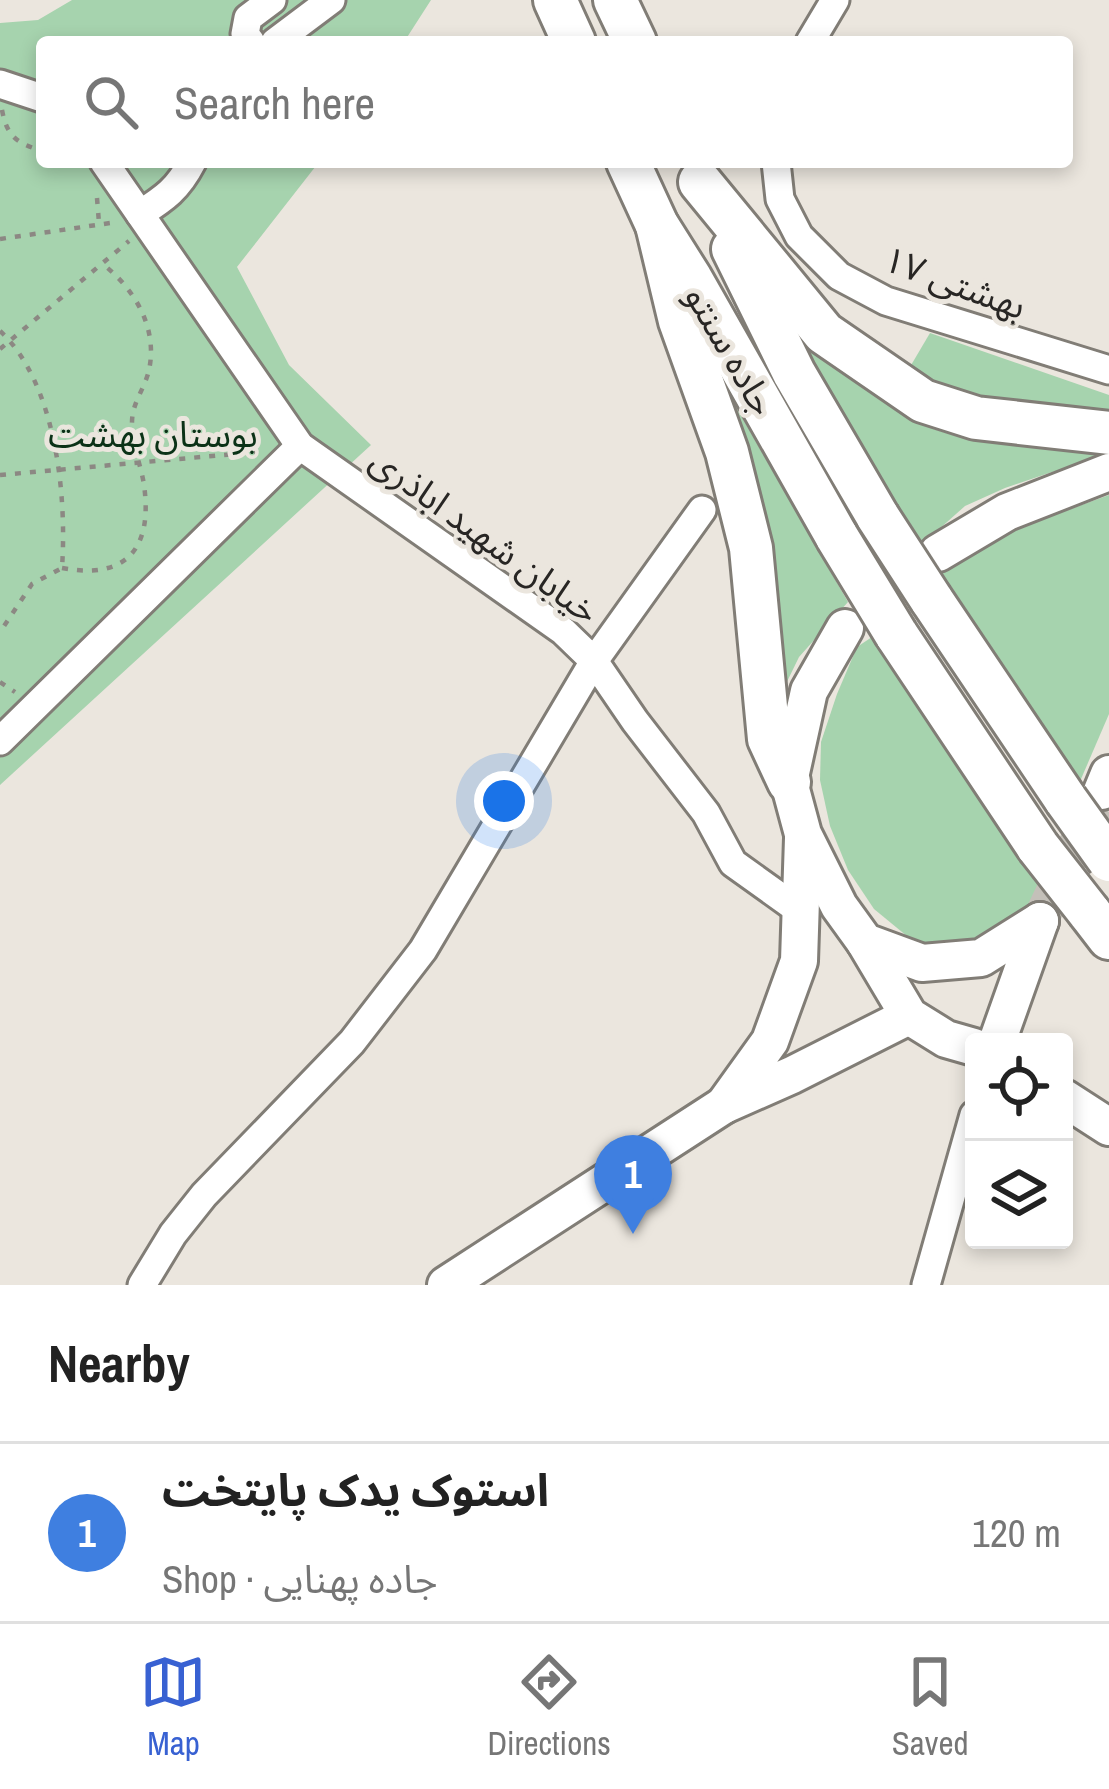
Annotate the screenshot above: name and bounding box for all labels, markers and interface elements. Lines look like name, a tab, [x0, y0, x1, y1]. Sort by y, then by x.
search box	[36, 36, 1073, 168]
icon: search	[78, 69, 144, 135]
text: Search here	[174, 72, 375, 133]
street label: بهشتی ۱۷	[877, 234, 1033, 330]
street label: جاده سنتو	[675, 276, 787, 424]
park label: بوستان بهشت	[48, 410, 258, 458]
street label: خیابان شهید اباذری	[361, 436, 609, 634]
your location	[474, 771, 534, 831]
map controls	[965, 1033, 1073, 1249]
button: locate	[965, 1033, 1073, 1141]
pin: 1	[594, 1135, 672, 1234]
button: layers	[965, 1141, 1073, 1249]
text: Nearby	[48, 1329, 190, 1398]
text: استوک یدک پایتخت	[162, 1459, 549, 1520]
text: 1	[78, 1507, 96, 1559]
text: 120 m	[972, 1507, 1061, 1559]
text: Shop · جاده پهنایی	[162, 1553, 438, 1605]
tab: Map	[140, 1649, 206, 1765]
tab: Directions	[487, 1649, 611, 1765]
tab: Saved	[892, 1649, 968, 1765]

